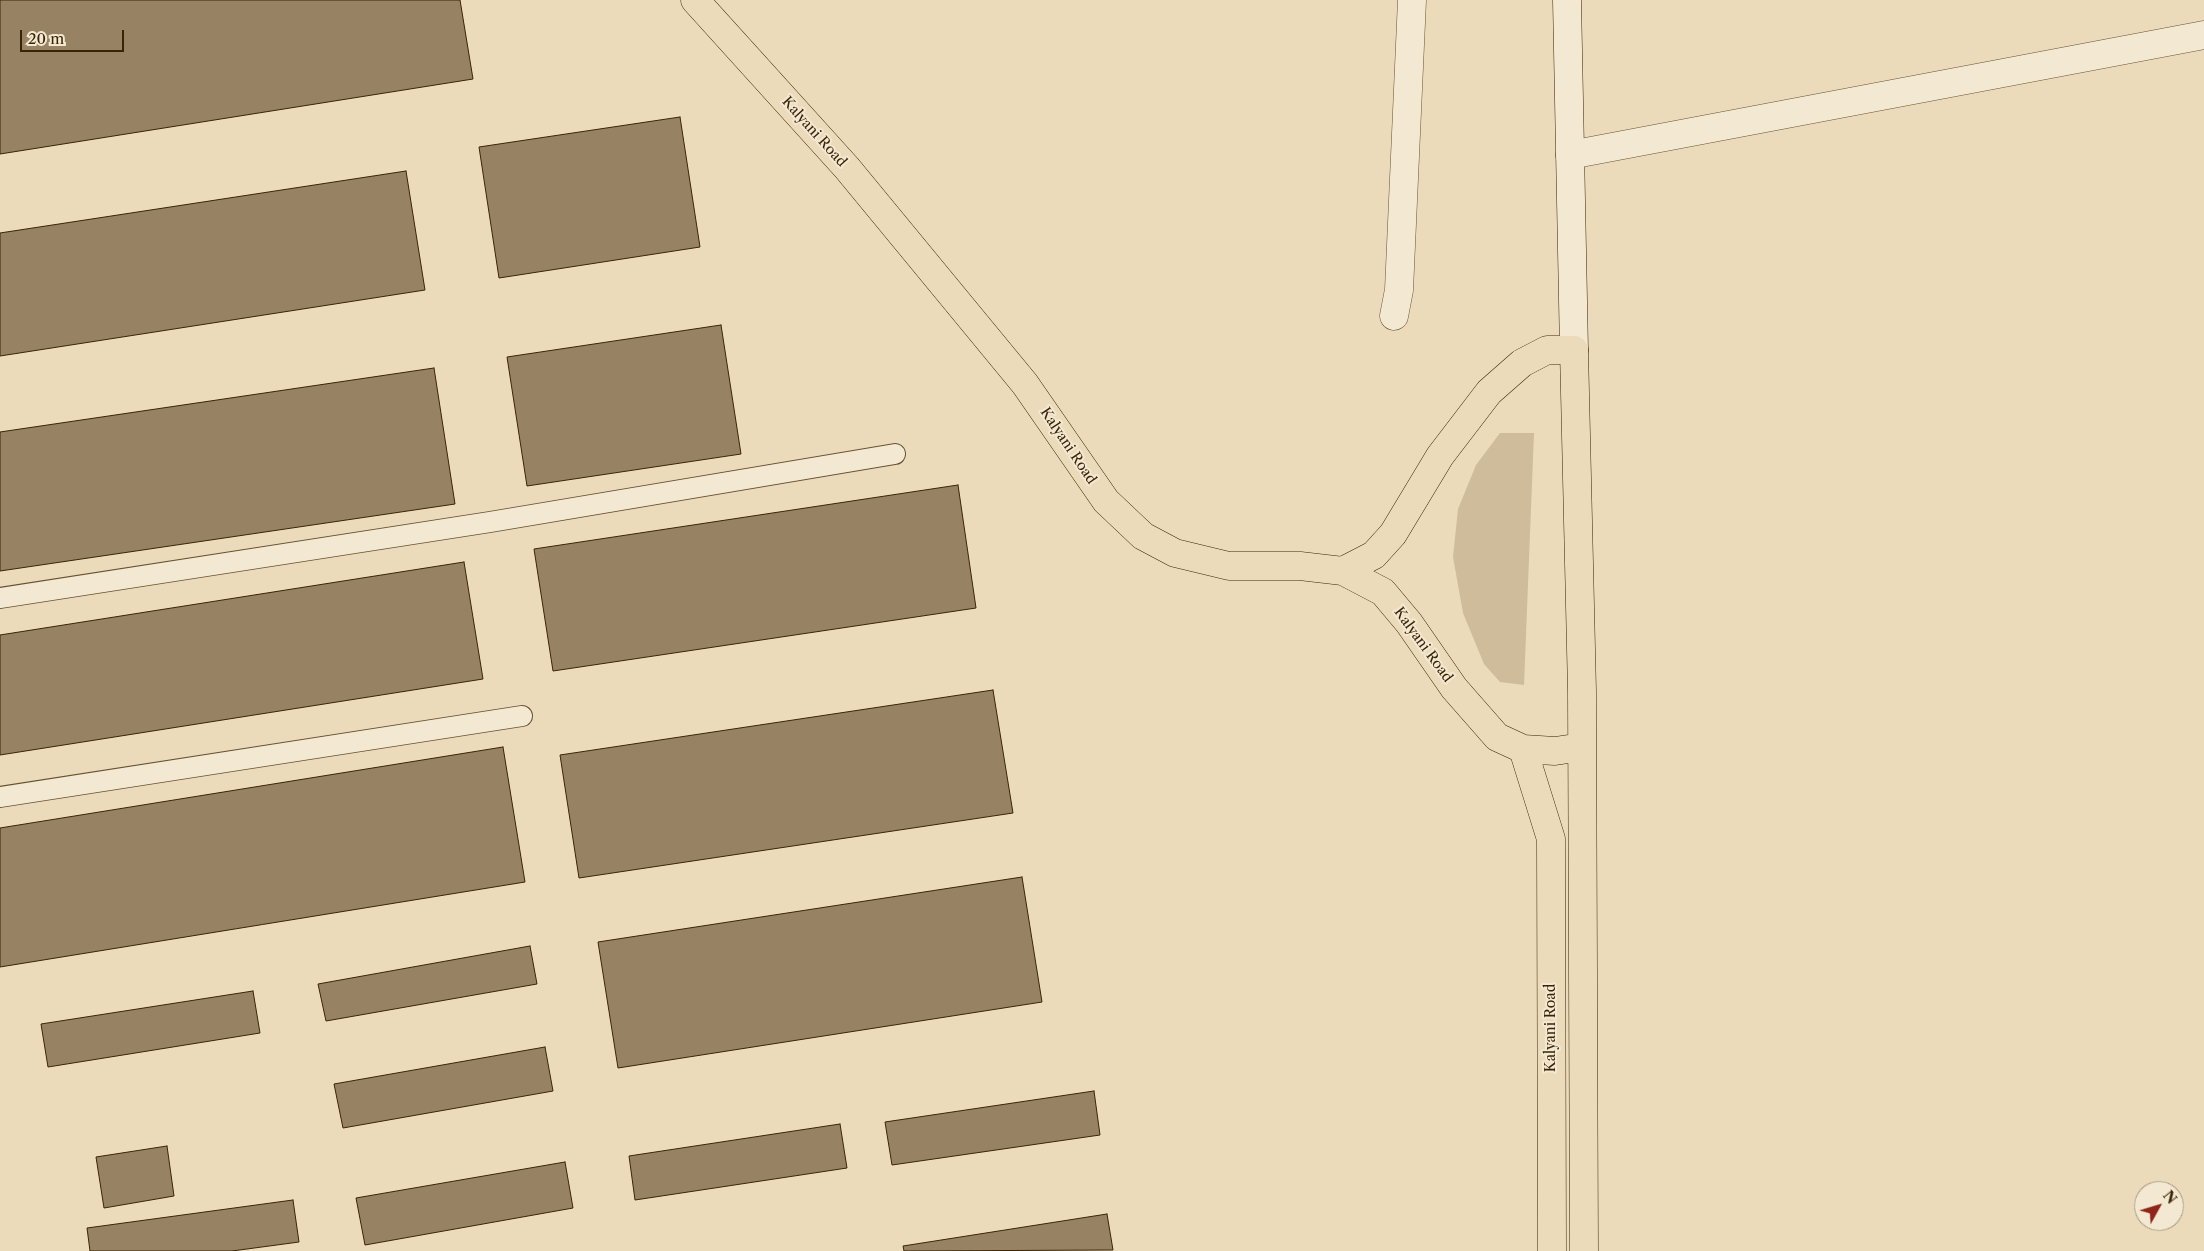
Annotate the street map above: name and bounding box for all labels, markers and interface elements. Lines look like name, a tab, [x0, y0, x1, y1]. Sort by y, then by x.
scale bar	[22, 20, 126, 52]
text: 20 m	[28, 29, 64, 48]
street label: Kalyani Road	[778, 93, 850, 171]
street label: Kalyani Road	[1036, 405, 1100, 487]
street label: Kalyani Road	[1390, 604, 1456, 686]
street label: Kalyani Road	[1543, 984, 1559, 1072]
north arrow	[2134, 1181, 2184, 1231]
text: N	[2159, 1187, 2181, 1208]

